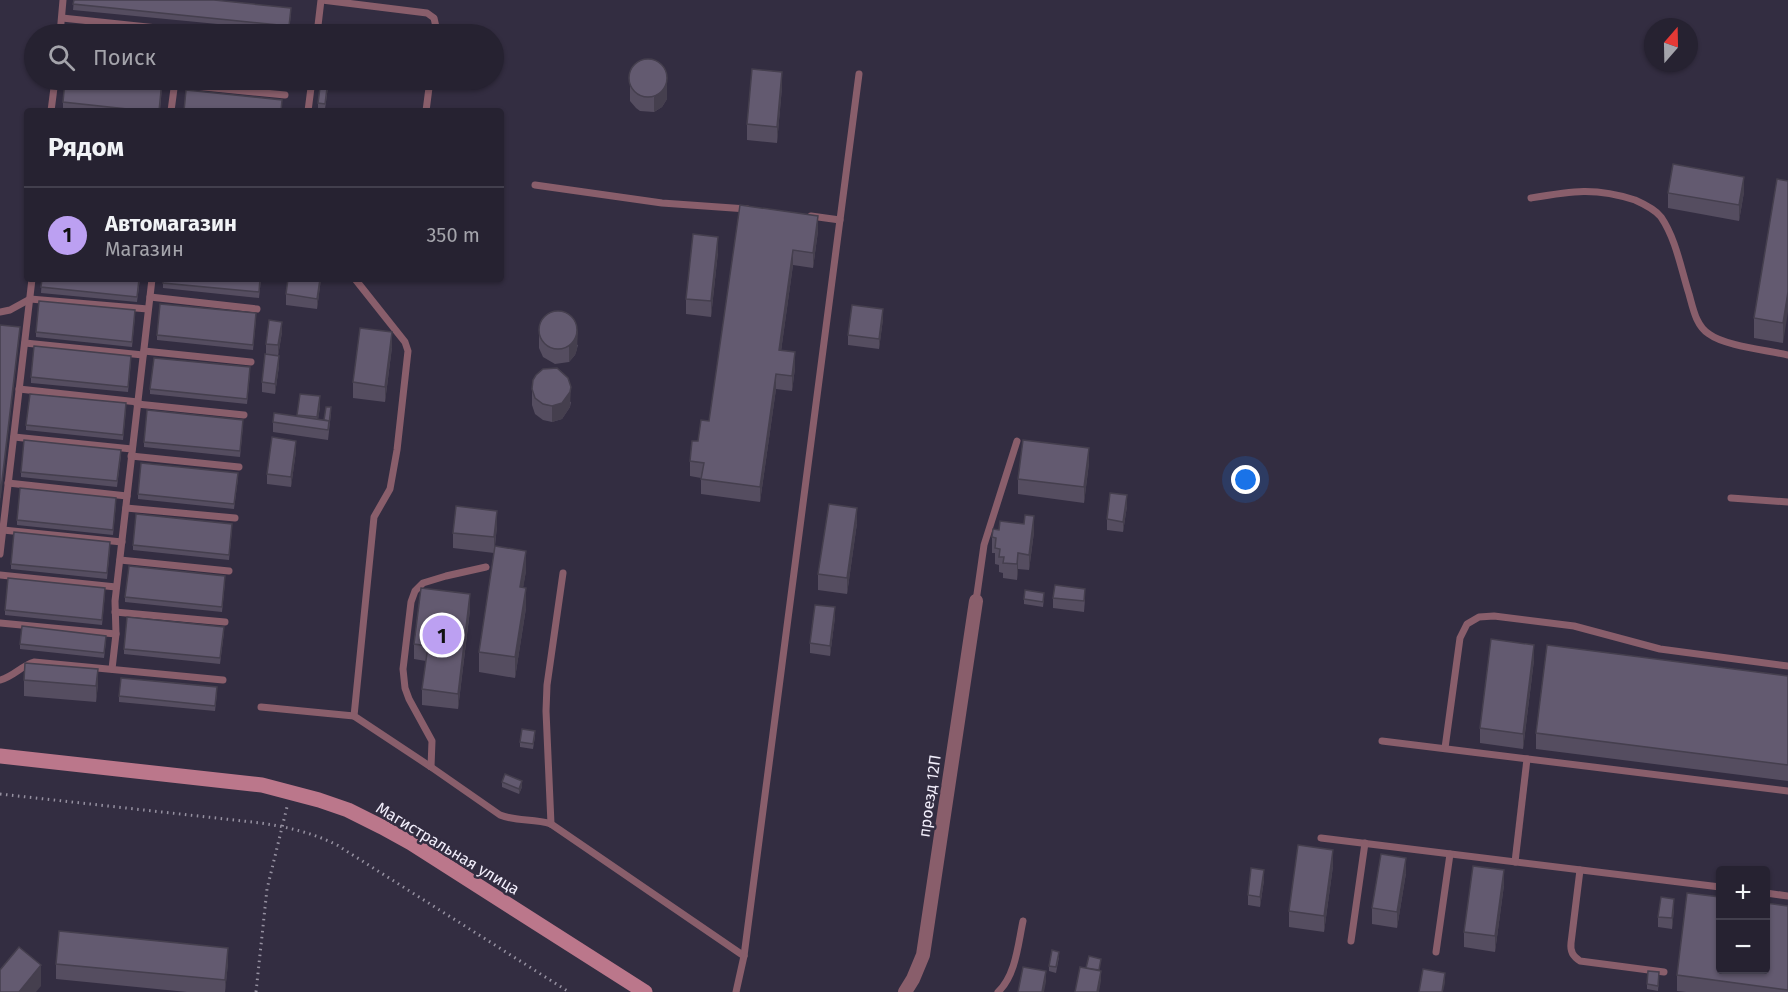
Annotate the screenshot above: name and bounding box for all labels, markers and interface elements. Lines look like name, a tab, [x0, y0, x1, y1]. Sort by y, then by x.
north arrow	[1644, 18, 1698, 72]
search box	[24, 24, 504, 90]
icon: search	[45, 41, 78, 74]
text: Поиск	[93, 44, 156, 71]
text: Рядом	[48, 132, 124, 163]
text: Автомагазин	[105, 210, 237, 237]
text: 1	[63, 223, 72, 247]
text: 350 m	[426, 223, 480, 247]
text: Магазин	[105, 237, 184, 261]
your location	[1231, 465, 1260, 494]
pin: 1	[422, 612, 462, 658]
street label: проезд 12П	[914, 754, 945, 839]
street label: Магистральная улица	[373, 798, 523, 899]
map controls	[1716, 866, 1770, 974]
button: +	[1716, 866, 1770, 920]
button: −	[1716, 920, 1770, 974]

